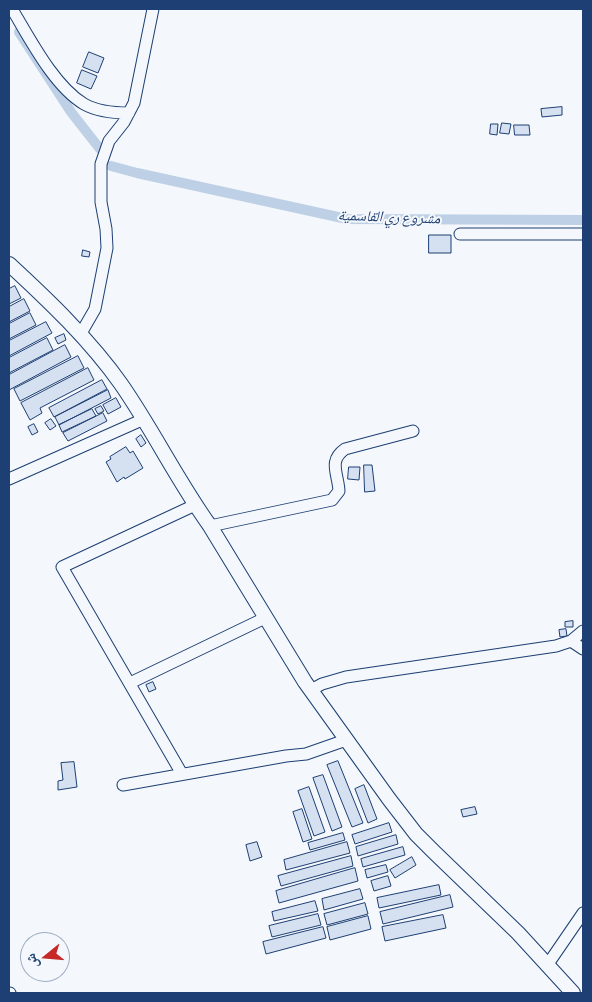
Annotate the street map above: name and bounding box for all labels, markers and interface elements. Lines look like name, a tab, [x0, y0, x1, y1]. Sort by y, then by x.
water label: مشروع ري القاسمية	[337, 206, 441, 228]
north arrow	[20, 932, 70, 982]
text: ش	[22, 952, 41, 971]

